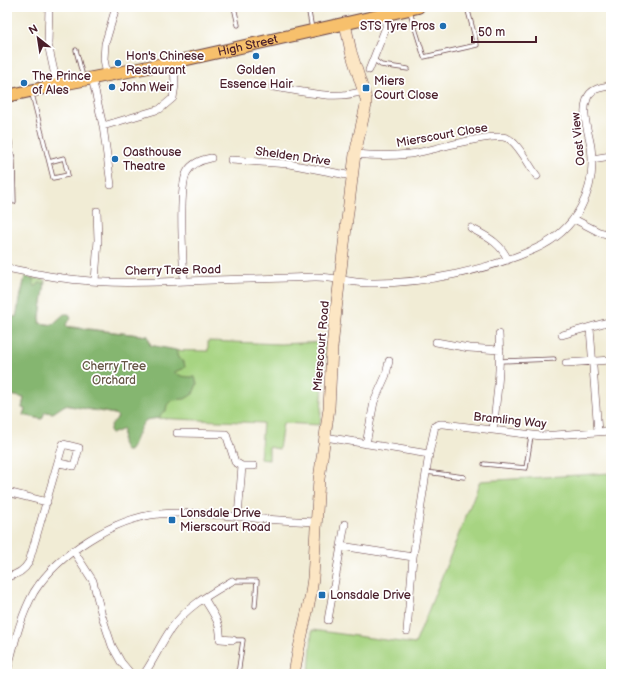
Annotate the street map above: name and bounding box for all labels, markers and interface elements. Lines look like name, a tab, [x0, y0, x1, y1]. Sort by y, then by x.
north arrow	[18, 18, 58, 58]
scale bar	[472, 18, 536, 44]
place label: STS Tyre Pros	[360, 19, 435, 34]
marker: STS Tyre Pros	[438, 21, 448, 31]
text: N	[26, 22, 40, 37]
text: 50 m	[478, 25, 505, 40]
street label: High Street	[216, 32, 280, 60]
place label: Hon's Chinese Restaurant	[126, 49, 204, 78]
marker: Golden Essence Hair	[251, 51, 261, 61]
marker: Hon's Chinese Restaurant	[113, 58, 123, 68]
place label: Golden Essence Hair	[219, 63, 293, 92]
place label: The Prince of Ales	[32, 69, 91, 98]
place label: Miers Court Close	[374, 74, 438, 103]
marker: The Prince of Ales	[19, 78, 29, 88]
place label: John Weir	[120, 80, 174, 95]
marker: John Weir	[107, 82, 117, 92]
marker: Miers Court Close	[361, 83, 371, 93]
street label: Oast View	[568, 111, 589, 166]
street label: Mierscourt Close	[395, 120, 489, 151]
street label: Shelden Drive	[254, 144, 332, 169]
place label: Oasthouse Theatre	[123, 145, 181, 174]
marker: Oasthouse Theatre	[110, 154, 120, 164]
street label: Cherry Tree Road	[125, 262, 221, 279]
street label: Mierscourt Road	[310, 300, 333, 392]
park label: Cherry Tree Orchard	[82, 359, 146, 388]
street label: Bramling Way	[473, 409, 548, 432]
place label: Lonsdale Drive Mierscourt Road	[180, 506, 271, 535]
marker: Lonsdale Drive Mierscourt Road	[167, 515, 177, 525]
place label: Lonsdale Drive	[330, 588, 411, 603]
marker: Lonsdale Drive	[317, 590, 327, 600]

